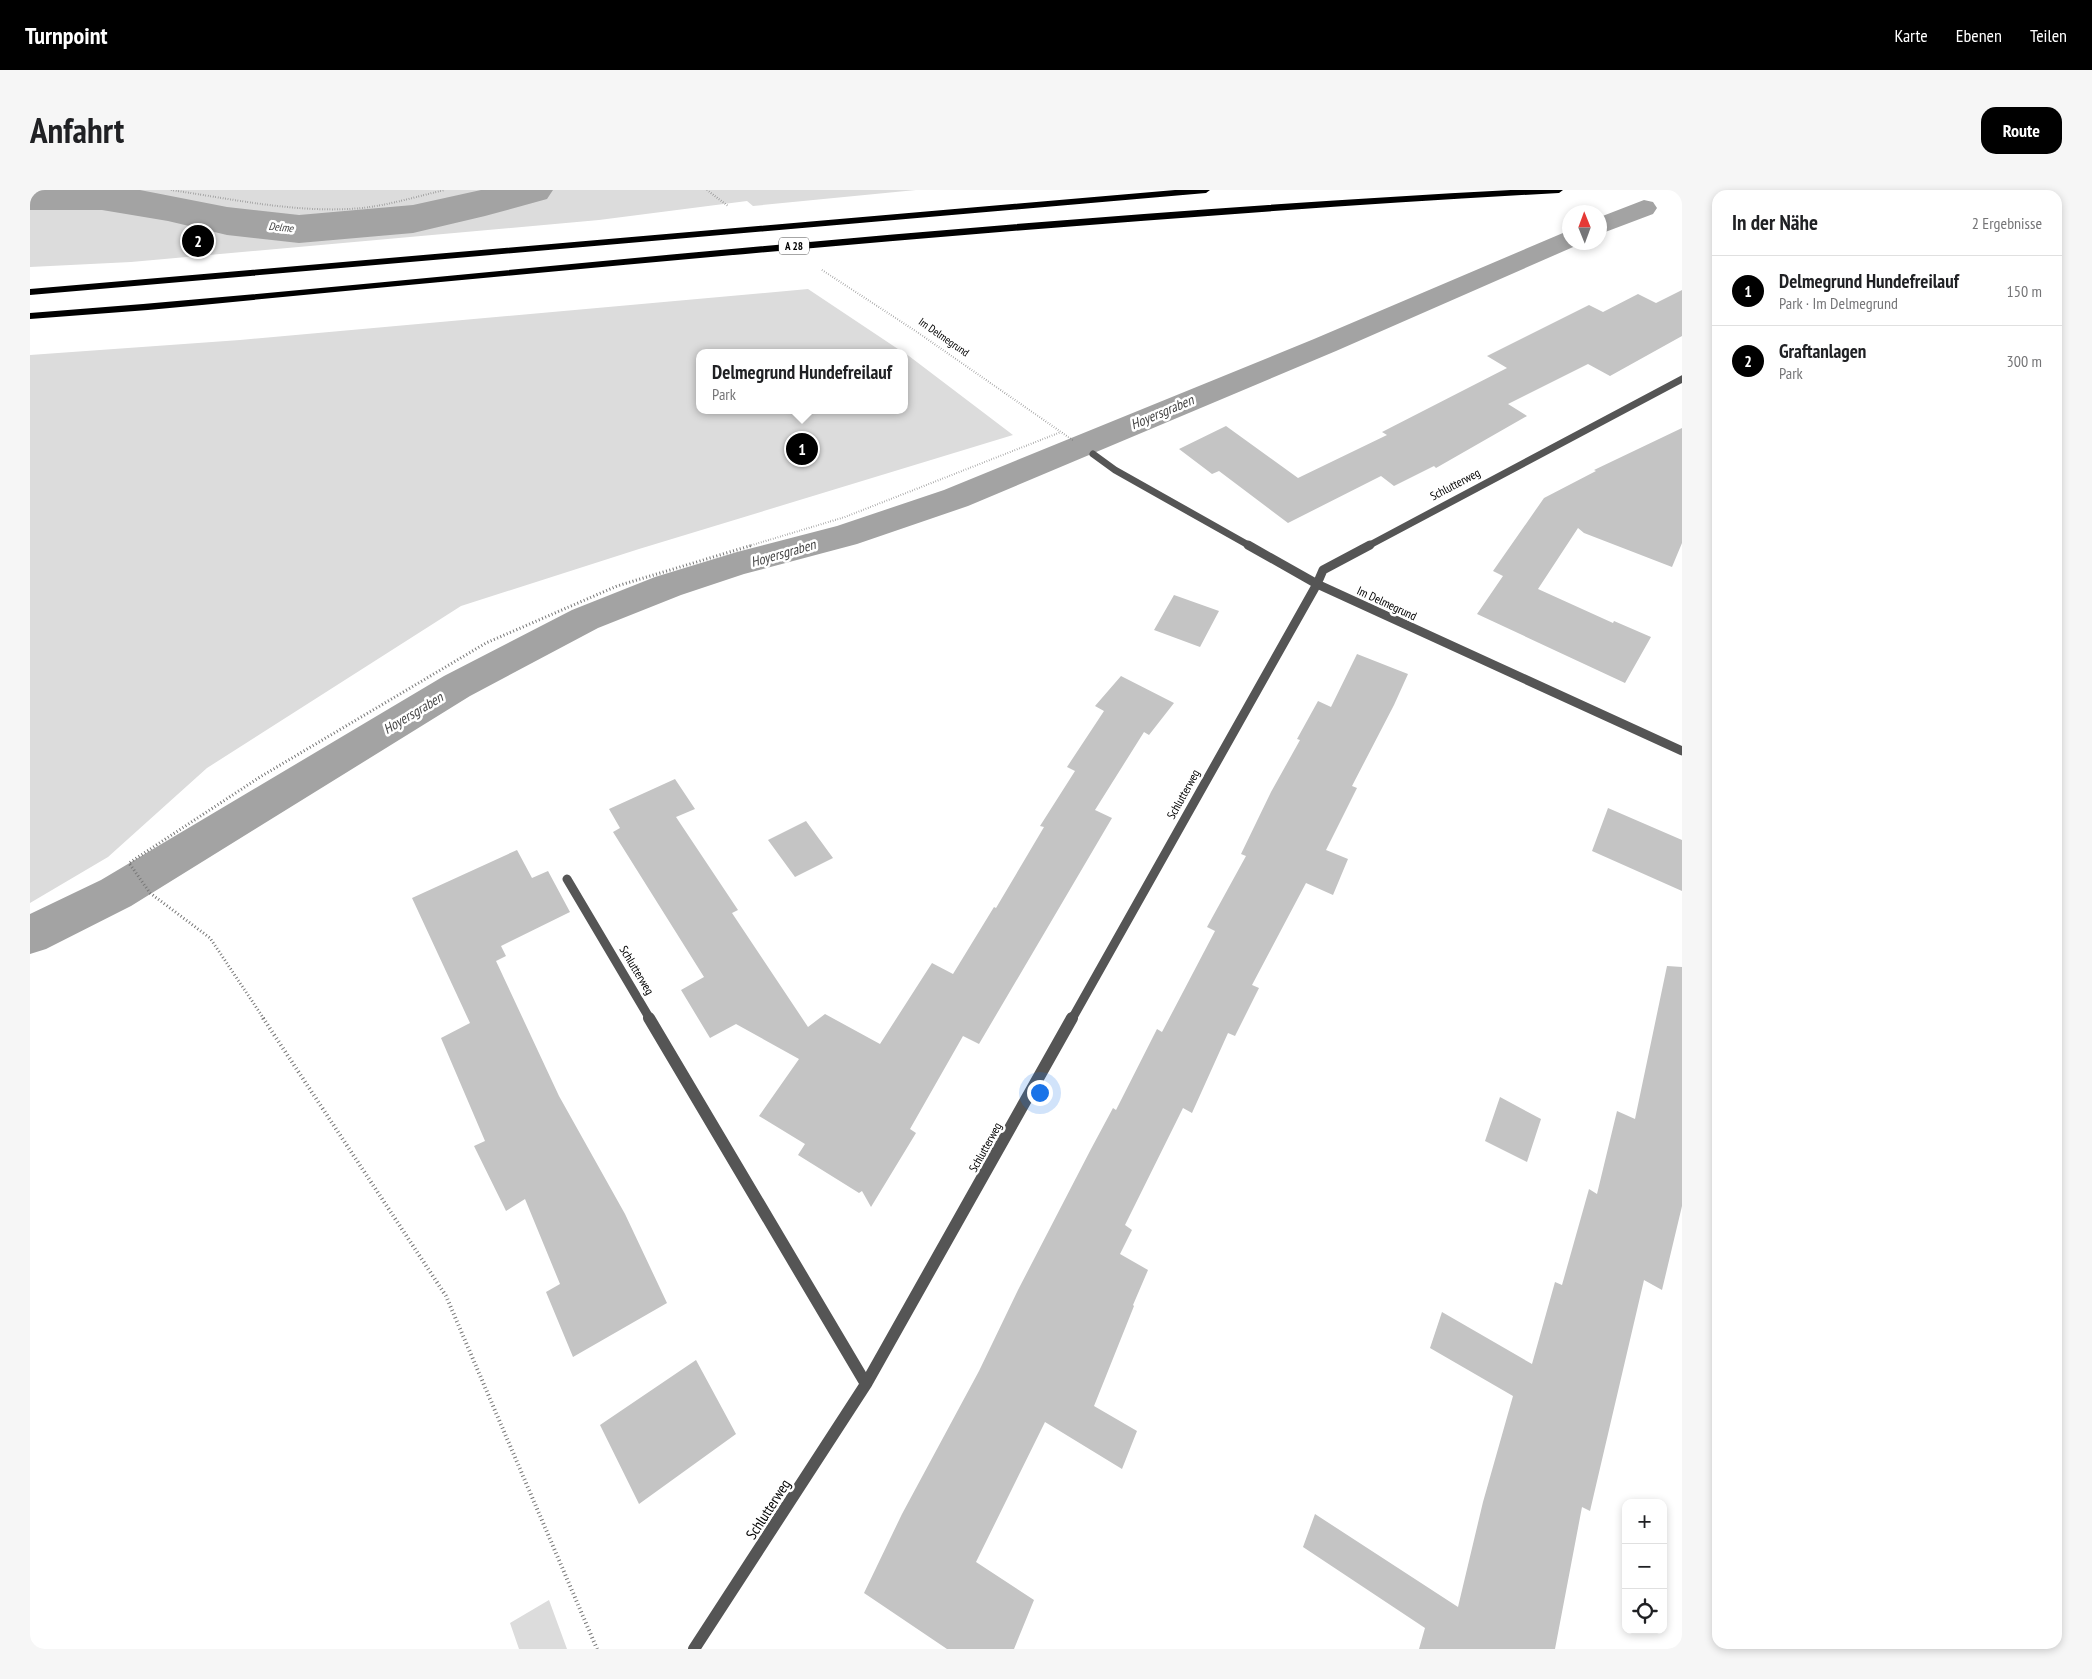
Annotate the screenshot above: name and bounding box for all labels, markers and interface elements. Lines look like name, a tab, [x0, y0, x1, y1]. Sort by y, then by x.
text: Turnpoint	[25, 20, 107, 51]
text: Karte	[1894, 24, 1928, 47]
text: Ebenen	[1956, 24, 2002, 47]
text: Teilen	[2030, 24, 2067, 47]
text: Anfahrt	[30, 107, 124, 153]
button: Route	[1981, 107, 2062, 154]
north arrow	[1562, 205, 1607, 250]
text: In der Nähe	[1732, 209, 1818, 236]
text: 2 Ergebnisse	[1972, 213, 2042, 233]
water label: Delme	[268, 219, 295, 235]
pin: 2	[182, 222, 214, 260]
road number: A 28	[779, 238, 809, 254]
text: Delmegrund Hundefreilauf	[1779, 269, 1959, 293]
text: 1	[1744, 281, 1752, 301]
text: 150 m	[2007, 281, 2042, 301]
text: Park · Im Delmegrund	[1779, 293, 1898, 313]
street label: Im Delmegrund	[916, 314, 972, 360]
text: Graftanlagen	[1779, 339, 1866, 363]
popup	[696, 349, 908, 414]
text: 2	[1744, 351, 1752, 371]
text: 300 m	[2007, 351, 2042, 371]
text: Delmegrund Hundefreilauf	[712, 360, 892, 384]
text: Park	[1779, 363, 1803, 383]
text: Park	[712, 384, 736, 404]
water label: Hoyersgraben	[1128, 390, 1197, 433]
pin: 1	[786, 430, 818, 468]
street label: Schlutterweg	[1427, 465, 1483, 503]
water label: Hoyersgraben	[749, 535, 818, 571]
street label: Im Delmegrund	[1355, 583, 1419, 623]
water label: Hoyersgraben	[380, 688, 447, 738]
street label: Schlutterweg	[1163, 767, 1203, 821]
street label: Schlutterweg	[617, 943, 657, 997]
your location	[1027, 1080, 1053, 1106]
street label: Schlutterweg	[965, 1120, 1005, 1174]
street label: Schlutterweg	[741, 1475, 795, 1543]
map controls	[1622, 1499, 1667, 1634]
button: +	[1622, 1499, 1667, 1544]
button: −	[1622, 1544, 1667, 1589]
button: locate	[1622, 1589, 1667, 1634]

